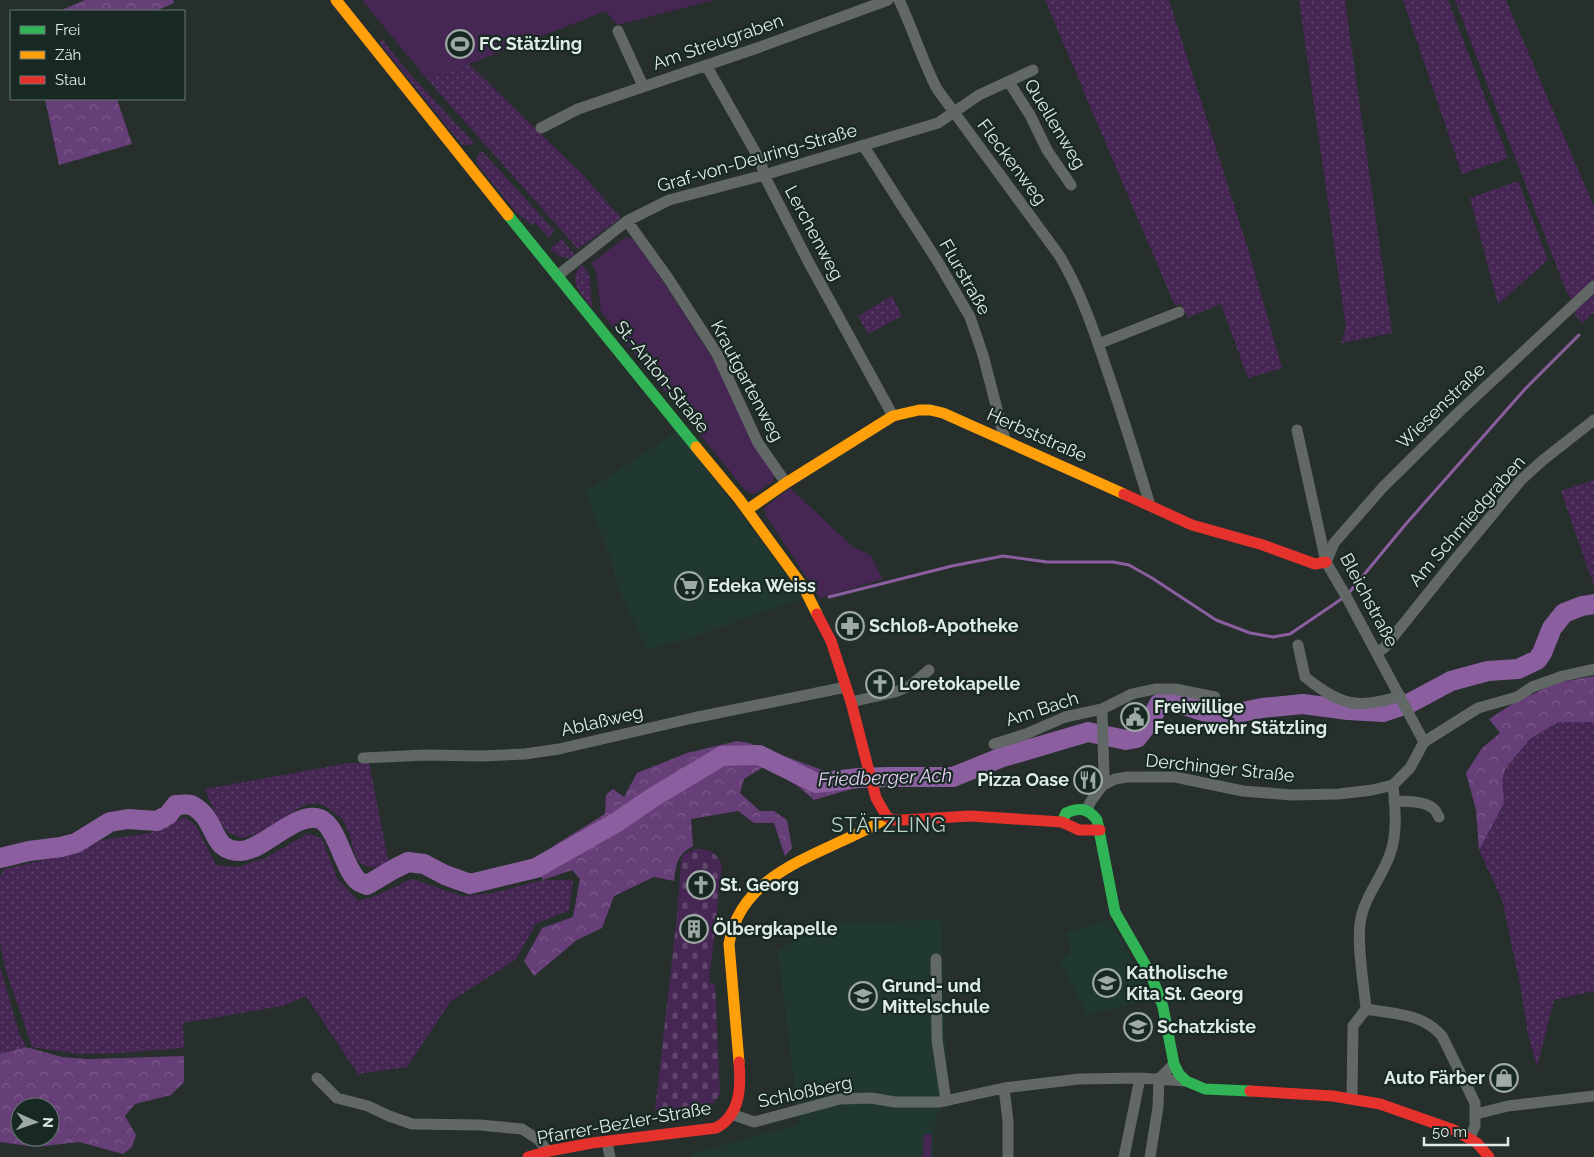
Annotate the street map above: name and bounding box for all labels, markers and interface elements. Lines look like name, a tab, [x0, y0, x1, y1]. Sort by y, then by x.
street label: Am Streugraben	[650, 9, 786, 74]
legend	[10, 10, 185, 100]
text: Frei	[55, 21, 80, 39]
sports icon: FC Stätzling	[445, 29, 475, 59]
place label: FC Stätzling	[479, 33, 582, 54]
text: Zäh	[55, 46, 81, 64]
text: Stau	[55, 71, 86, 89]
street label: Quellenweg	[1020, 75, 1091, 173]
street label: Fleckenweg	[973, 115, 1051, 209]
street label: Graf-von-Deuring-Straße	[655, 119, 860, 196]
street label: Lerchenweg	[781, 182, 848, 284]
street label: Flurstraße	[935, 235, 996, 319]
street label: St.-Anton-Straße	[611, 316, 714, 437]
street label: Krautgartenweg	[707, 317, 788, 445]
street label: Wiesenstraße	[1392, 358, 1489, 453]
street label: Herbststraße	[984, 403, 1091, 466]
street label: Am Schmiedgraben	[1404, 451, 1529, 590]
street label: Bleichstraße	[1336, 549, 1403, 651]
supermarket icon: Edeka Weiss	[674, 571, 704, 601]
place label: Edeka Weiss	[708, 575, 816, 596]
pharmacy icon: Schloß-Apotheke	[835, 611, 865, 641]
place label: Schloß-Apotheke	[869, 615, 1019, 636]
church icon: Loretokapelle	[865, 669, 895, 699]
place label: Loretokapelle	[899, 673, 1020, 694]
street label: Am Bach	[1003, 687, 1081, 730]
place label: Freiwillige Feuerwehr Stätzling	[1154, 696, 1327, 738]
street label: Ablaßweg	[559, 701, 645, 740]
public building icon: Freiwillige Feuerwehr Stätzling	[1120, 702, 1150, 732]
street label: Derchinger Straße	[1144, 749, 1296, 786]
water label: Friedberger Ach	[817, 764, 953, 790]
restaurant icon: Pizza Oase	[1073, 765, 1103, 795]
place label: Pizza Oase	[977, 769, 1069, 790]
district label: STÄTZLING	[831, 813, 947, 837]
church icon: St. Georg	[686, 870, 716, 900]
place label: St. Georg	[720, 874, 799, 895]
building icon: Ölbergkapelle	[679, 914, 709, 944]
place label: Ölbergkapelle	[713, 917, 838, 939]
place label: Katholische Kita St. Georg	[1126, 962, 1243, 1004]
school or university icon: Katholische Kita St. Georg	[1092, 968, 1122, 998]
place label: Grund- und Mittelschule	[882, 975, 990, 1017]
school or university icon: Grund- und Mittelschule	[848, 981, 878, 1011]
school or university icon: Schatzkiste	[1123, 1012, 1153, 1042]
place label: Schatzkiste	[1157, 1016, 1256, 1037]
shop icon: Auto Färber	[1489, 1063, 1519, 1093]
place label: Auto Färber	[1384, 1067, 1485, 1088]
street label: Schloßberg	[756, 1071, 854, 1112]
north arrow	[10, 1097, 60, 1147]
street label: Pfarrer-Bezler-Straße	[535, 1097, 713, 1148]
scale bar	[1424, 1114, 1508, 1146]
text: N	[40, 1117, 56, 1128]
text: 50 m	[1432, 1123, 1467, 1141]

